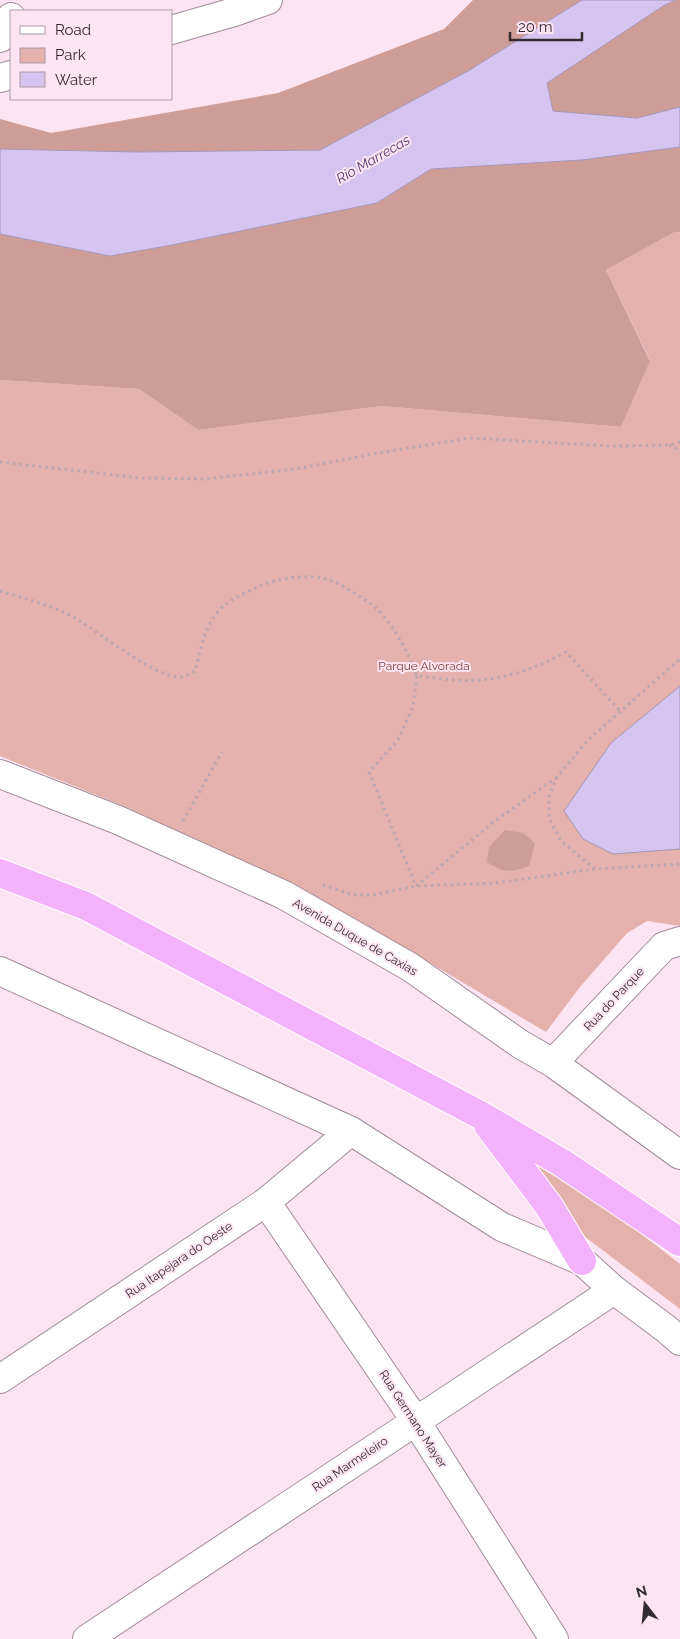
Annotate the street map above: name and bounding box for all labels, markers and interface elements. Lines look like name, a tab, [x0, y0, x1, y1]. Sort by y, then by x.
legend	[10, 10, 172, 100]
scale bar	[510, 10, 582, 42]
text: 20 m	[518, 18, 553, 36]
text: Road	[55, 21, 91, 39]
text: Park	[55, 46, 86, 64]
text: Water	[55, 71, 98, 89]
water label: Rio Marrecas	[333, 131, 413, 187]
park label: Parque Alvorada	[378, 659, 470, 673]
street label: Avenida Duque de Caxias	[290, 896, 420, 978]
street label: Rua do Parque	[581, 964, 647, 1034]
street label: Rua Itapejara do Oeste	[123, 1219, 235, 1301]
street label: Rua Germano Mayer	[376, 1368, 450, 1471]
street label: Rua Marmeleiro	[310, 1434, 390, 1494]
north arrow	[620, 1579, 670, 1629]
text: N	[634, 1582, 649, 1601]

